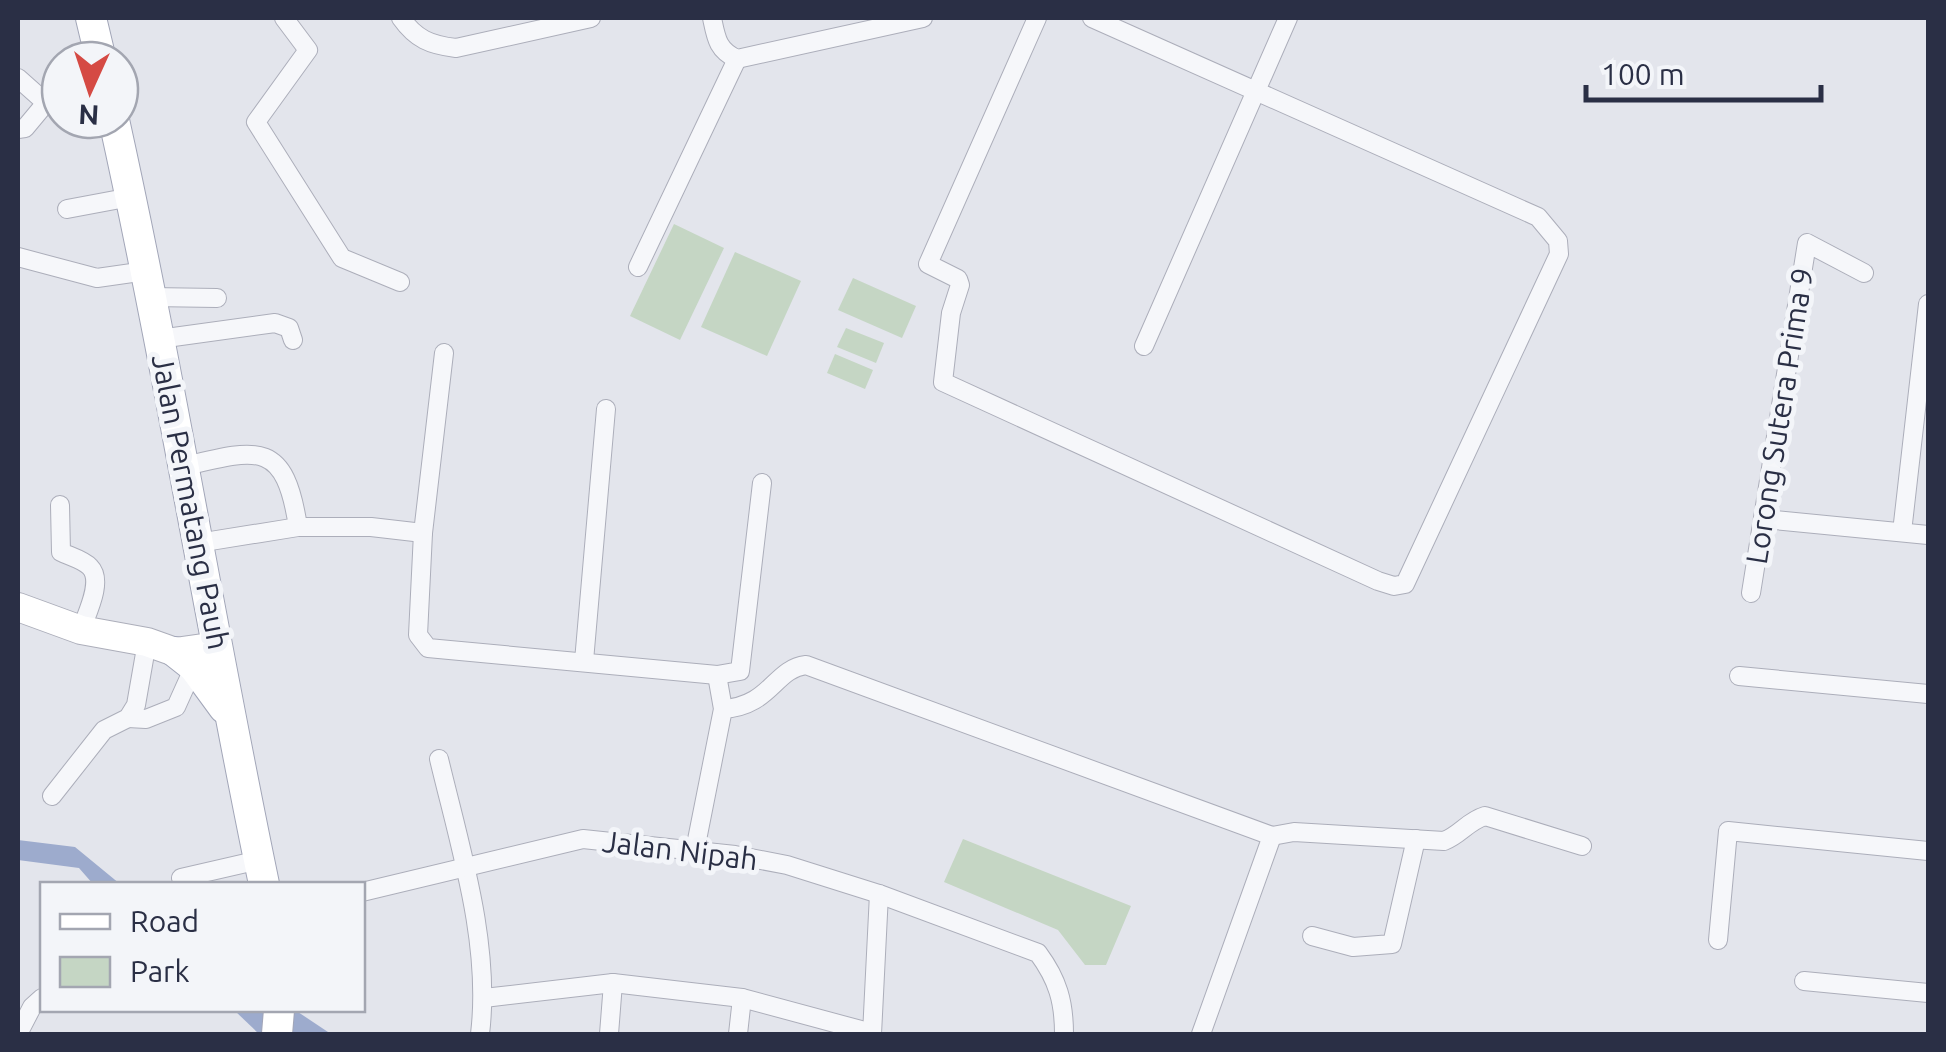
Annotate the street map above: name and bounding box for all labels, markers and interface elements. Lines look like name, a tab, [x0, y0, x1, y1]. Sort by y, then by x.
north arrow	[40, 40, 140, 140]
scale bar	[1586, 40, 1821, 102]
text: 100 m	[1601, 57, 1685, 91]
text: N	[77, 99, 100, 131]
street label: Lorong Sutera Prima 9	[1739, 265, 1819, 566]
street label: Jalan Permatang Pauh	[146, 351, 236, 652]
street label: Jalan Nipah	[600, 824, 760, 876]
legend	[40, 882, 365, 1012]
text: Road	[130, 904, 199, 938]
text: Park	[130, 954, 190, 988]

